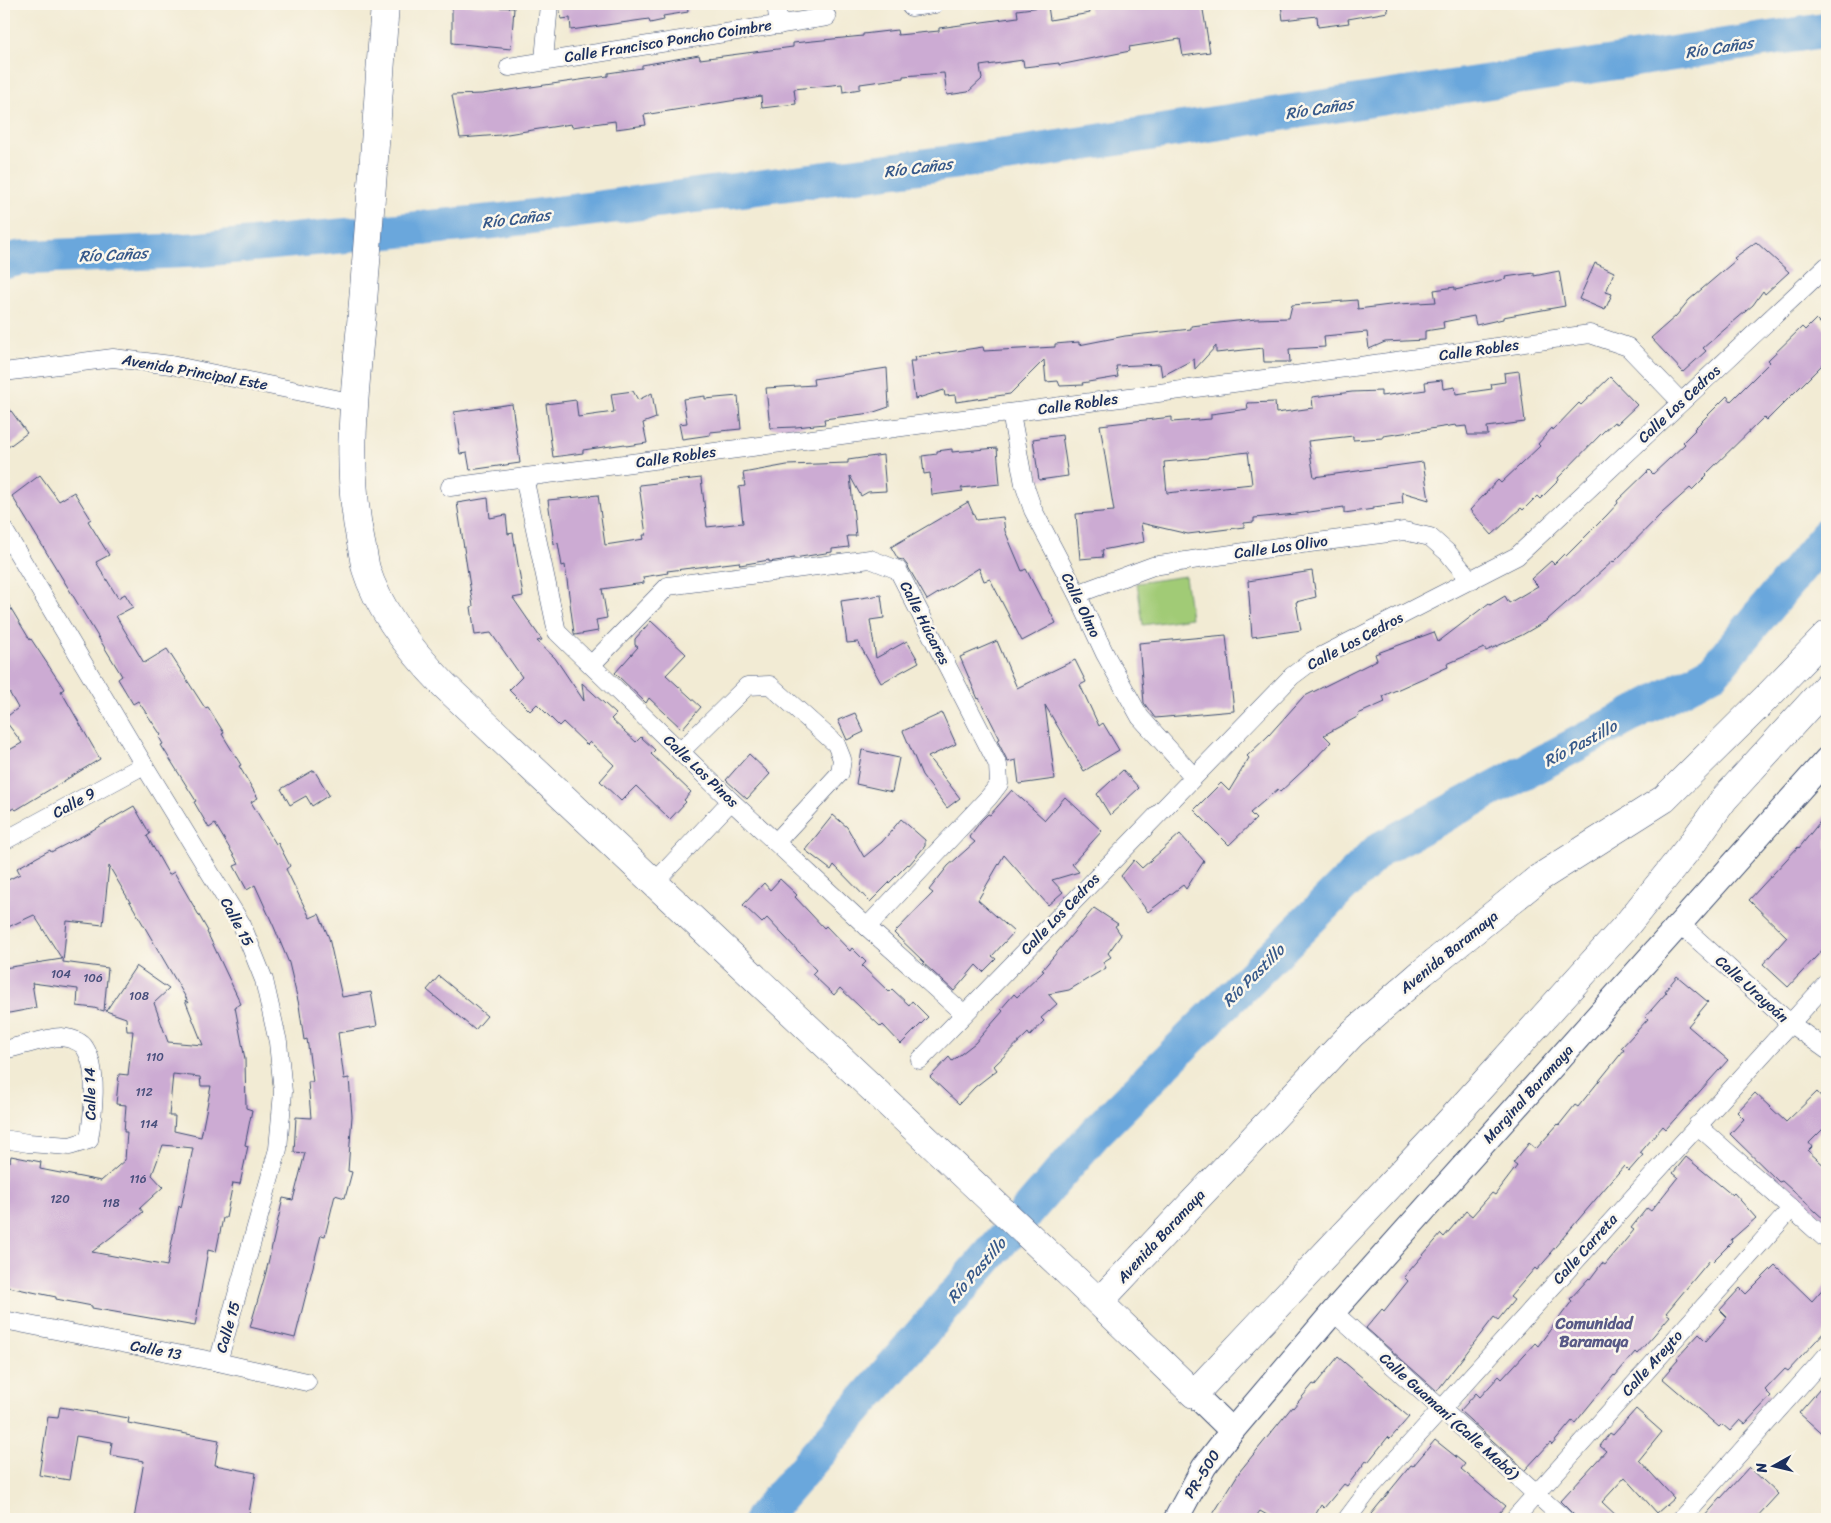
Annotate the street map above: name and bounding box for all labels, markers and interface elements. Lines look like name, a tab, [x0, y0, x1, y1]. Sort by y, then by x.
street label: Calle Francisco Poncho Coimbre	[562, 12, 774, 70]
water label: Río Cañas	[1683, 27, 1758, 67]
water label: Río Cañas	[1283, 88, 1358, 128]
water label: Río Cañas	[882, 149, 956, 186]
water label: Río Cañas	[480, 200, 554, 237]
water label: Río Cañas	[78, 238, 151, 271]
street label: Calle Robles	[1437, 332, 1521, 368]
street label: Avenida Principal Este	[119, 346, 270, 398]
street label: Calle Los Cedros	[1631, 358, 1727, 450]
street label: Calle Robles	[1036, 386, 1120, 422]
street label: Calle Robles	[634, 439, 718, 475]
street label: Calle Los Olivo	[1233, 528, 1330, 566]
street label: Calle Olmo	[1054, 568, 1108, 643]
street label: Calle Húcares	[893, 576, 957, 670]
street label: Calle Los Cedros	[1302, 604, 1409, 677]
water label: Río Pastillo	[1538, 711, 1624, 775]
street label: Calle Los Pinos	[657, 728, 745, 814]
street label: Calle 9	[47, 780, 101, 826]
street label: Calle Los Cedros	[1014, 866, 1107, 961]
street label: Calle 15	[213, 893, 261, 951]
street label: Avenida Baramaya	[1393, 904, 1505, 1001]
water label: Río Pastillo	[1215, 936, 1293, 1014]
street label: Calle Urayoán	[1709, 949, 1795, 1029]
house number: 104	[51, 963, 72, 985]
house number: 106	[83, 967, 103, 989]
house number: 108	[129, 985, 149, 1007]
street label: Marginal Baramaya	[1476, 1038, 1580, 1150]
house number: 110	[146, 1046, 164, 1068]
street label: Calle 14	[77, 1067, 103, 1121]
house number: 112	[135, 1081, 153, 1103]
house number: 114	[140, 1113, 158, 1135]
house number: 116	[129, 1168, 147, 1190]
street label: Avenida Baramaya	[1110, 1183, 1212, 1290]
house number: 120	[50, 1188, 70, 1210]
house number: 118	[102, 1192, 120, 1214]
street label: Calle Carreta	[1546, 1207, 1624, 1290]
water label: Río Pastillo	[939, 1229, 1015, 1310]
street label: Calle 15	[208, 1298, 248, 1356]
district label: Comunidad Baramaya	[1555, 1309, 1634, 1356]
street label: Calle Areyto	[1615, 1323, 1689, 1402]
street label: Calle 13	[128, 1332, 184, 1368]
street label: Calle Guamaní (Calle Mabó)	[1373, 1346, 1525, 1487]
north arrow	[1748, 1440, 1798, 1490]
street label: PR-500	[1177, 1445, 1227, 1503]
text: N	[1749, 1461, 1775, 1475]

